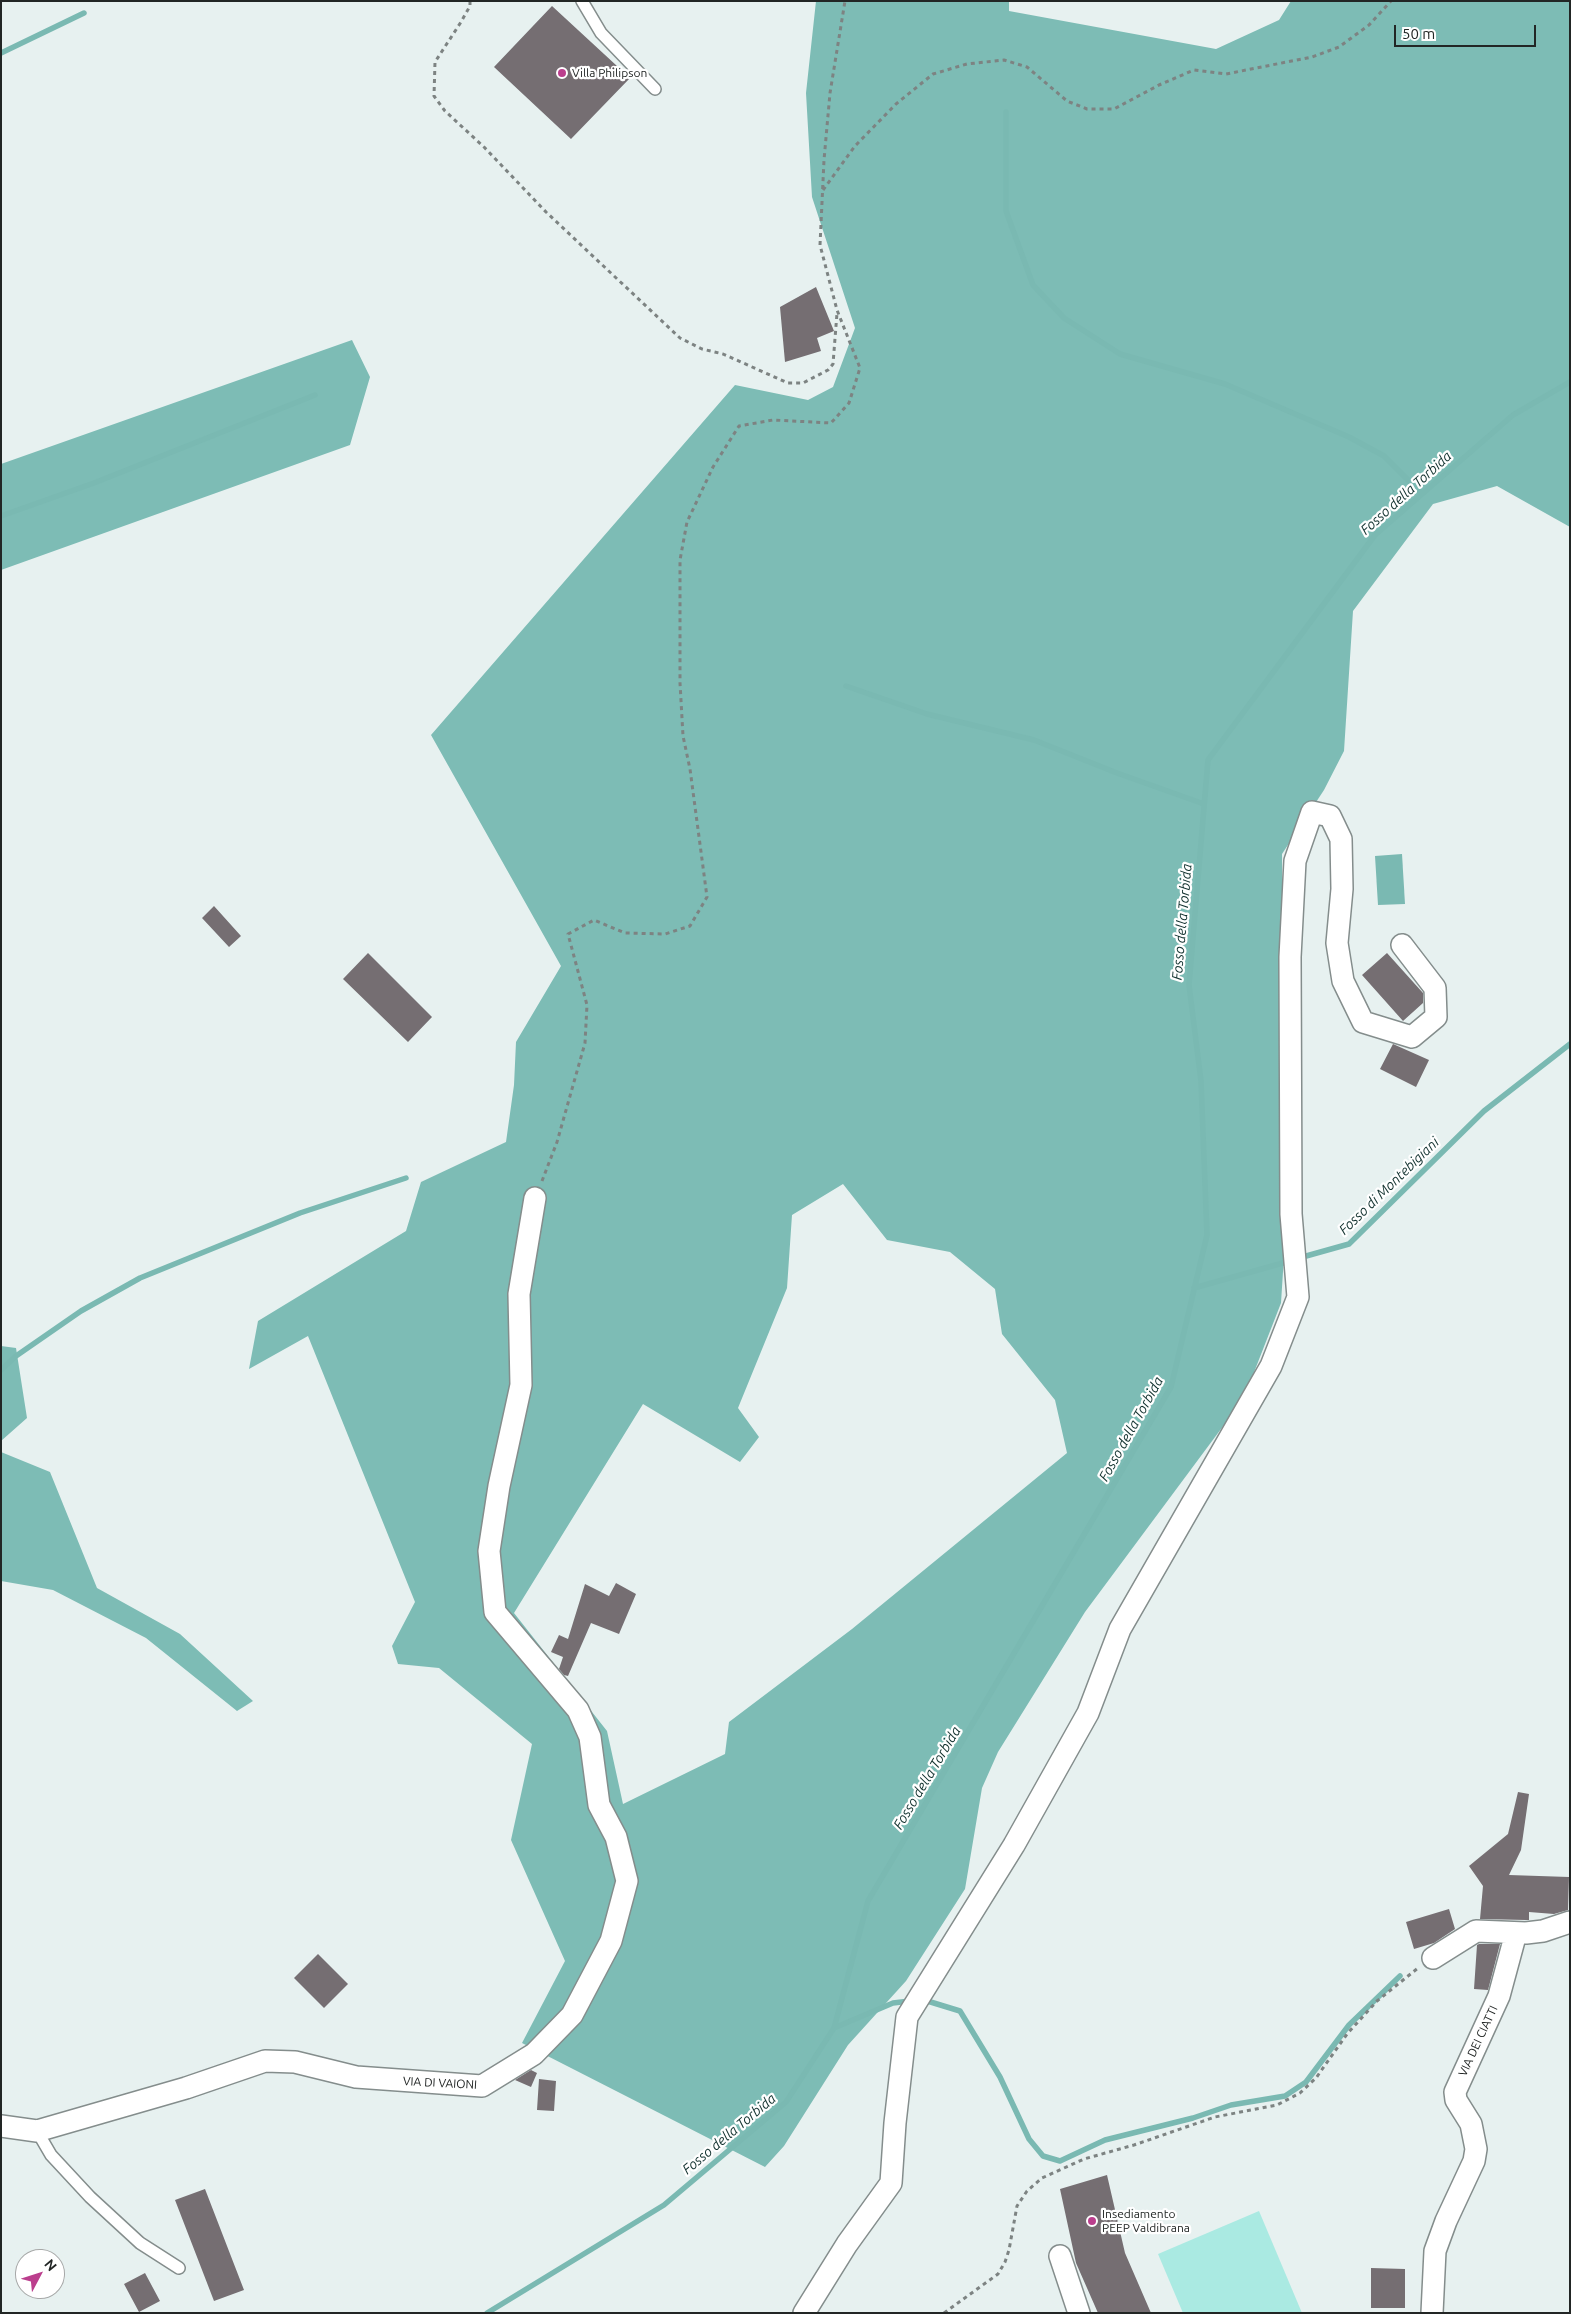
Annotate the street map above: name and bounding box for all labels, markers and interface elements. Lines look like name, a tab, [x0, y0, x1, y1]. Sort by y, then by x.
scale bar	[1396, 15, 1538, 47]
text: 50 m	[1402, 25, 1435, 42]
place label: Villa Philipson	[572, 66, 647, 80]
marker: Villa Philipson	[556, 67, 568, 79]
water label: Fosso della Torbida	[1357, 448, 1455, 538]
water label: Fosso della Torbida	[1169, 863, 1195, 981]
water label: Fosso di Montebigiani	[1335, 1134, 1443, 1238]
water label: Fosso della Torbida	[1095, 1374, 1167, 1484]
water label: Fosso della Torbida	[890, 1724, 964, 1832]
street label: VIA DEI CIATTI	[1455, 2003, 1501, 2079]
street label: VIA DI VAIONI	[402, 2074, 478, 2092]
water label: Fosso della Torbida	[679, 2090, 779, 2178]
place label: Insediamento PEEP Valdibrana	[1102, 2207, 1190, 2235]
marker: Insediamento PEEP Valdibrana	[1086, 2215, 1098, 2227]
north arrow	[15, 2249, 65, 2299]
text: N	[41, 2256, 60, 2274]

